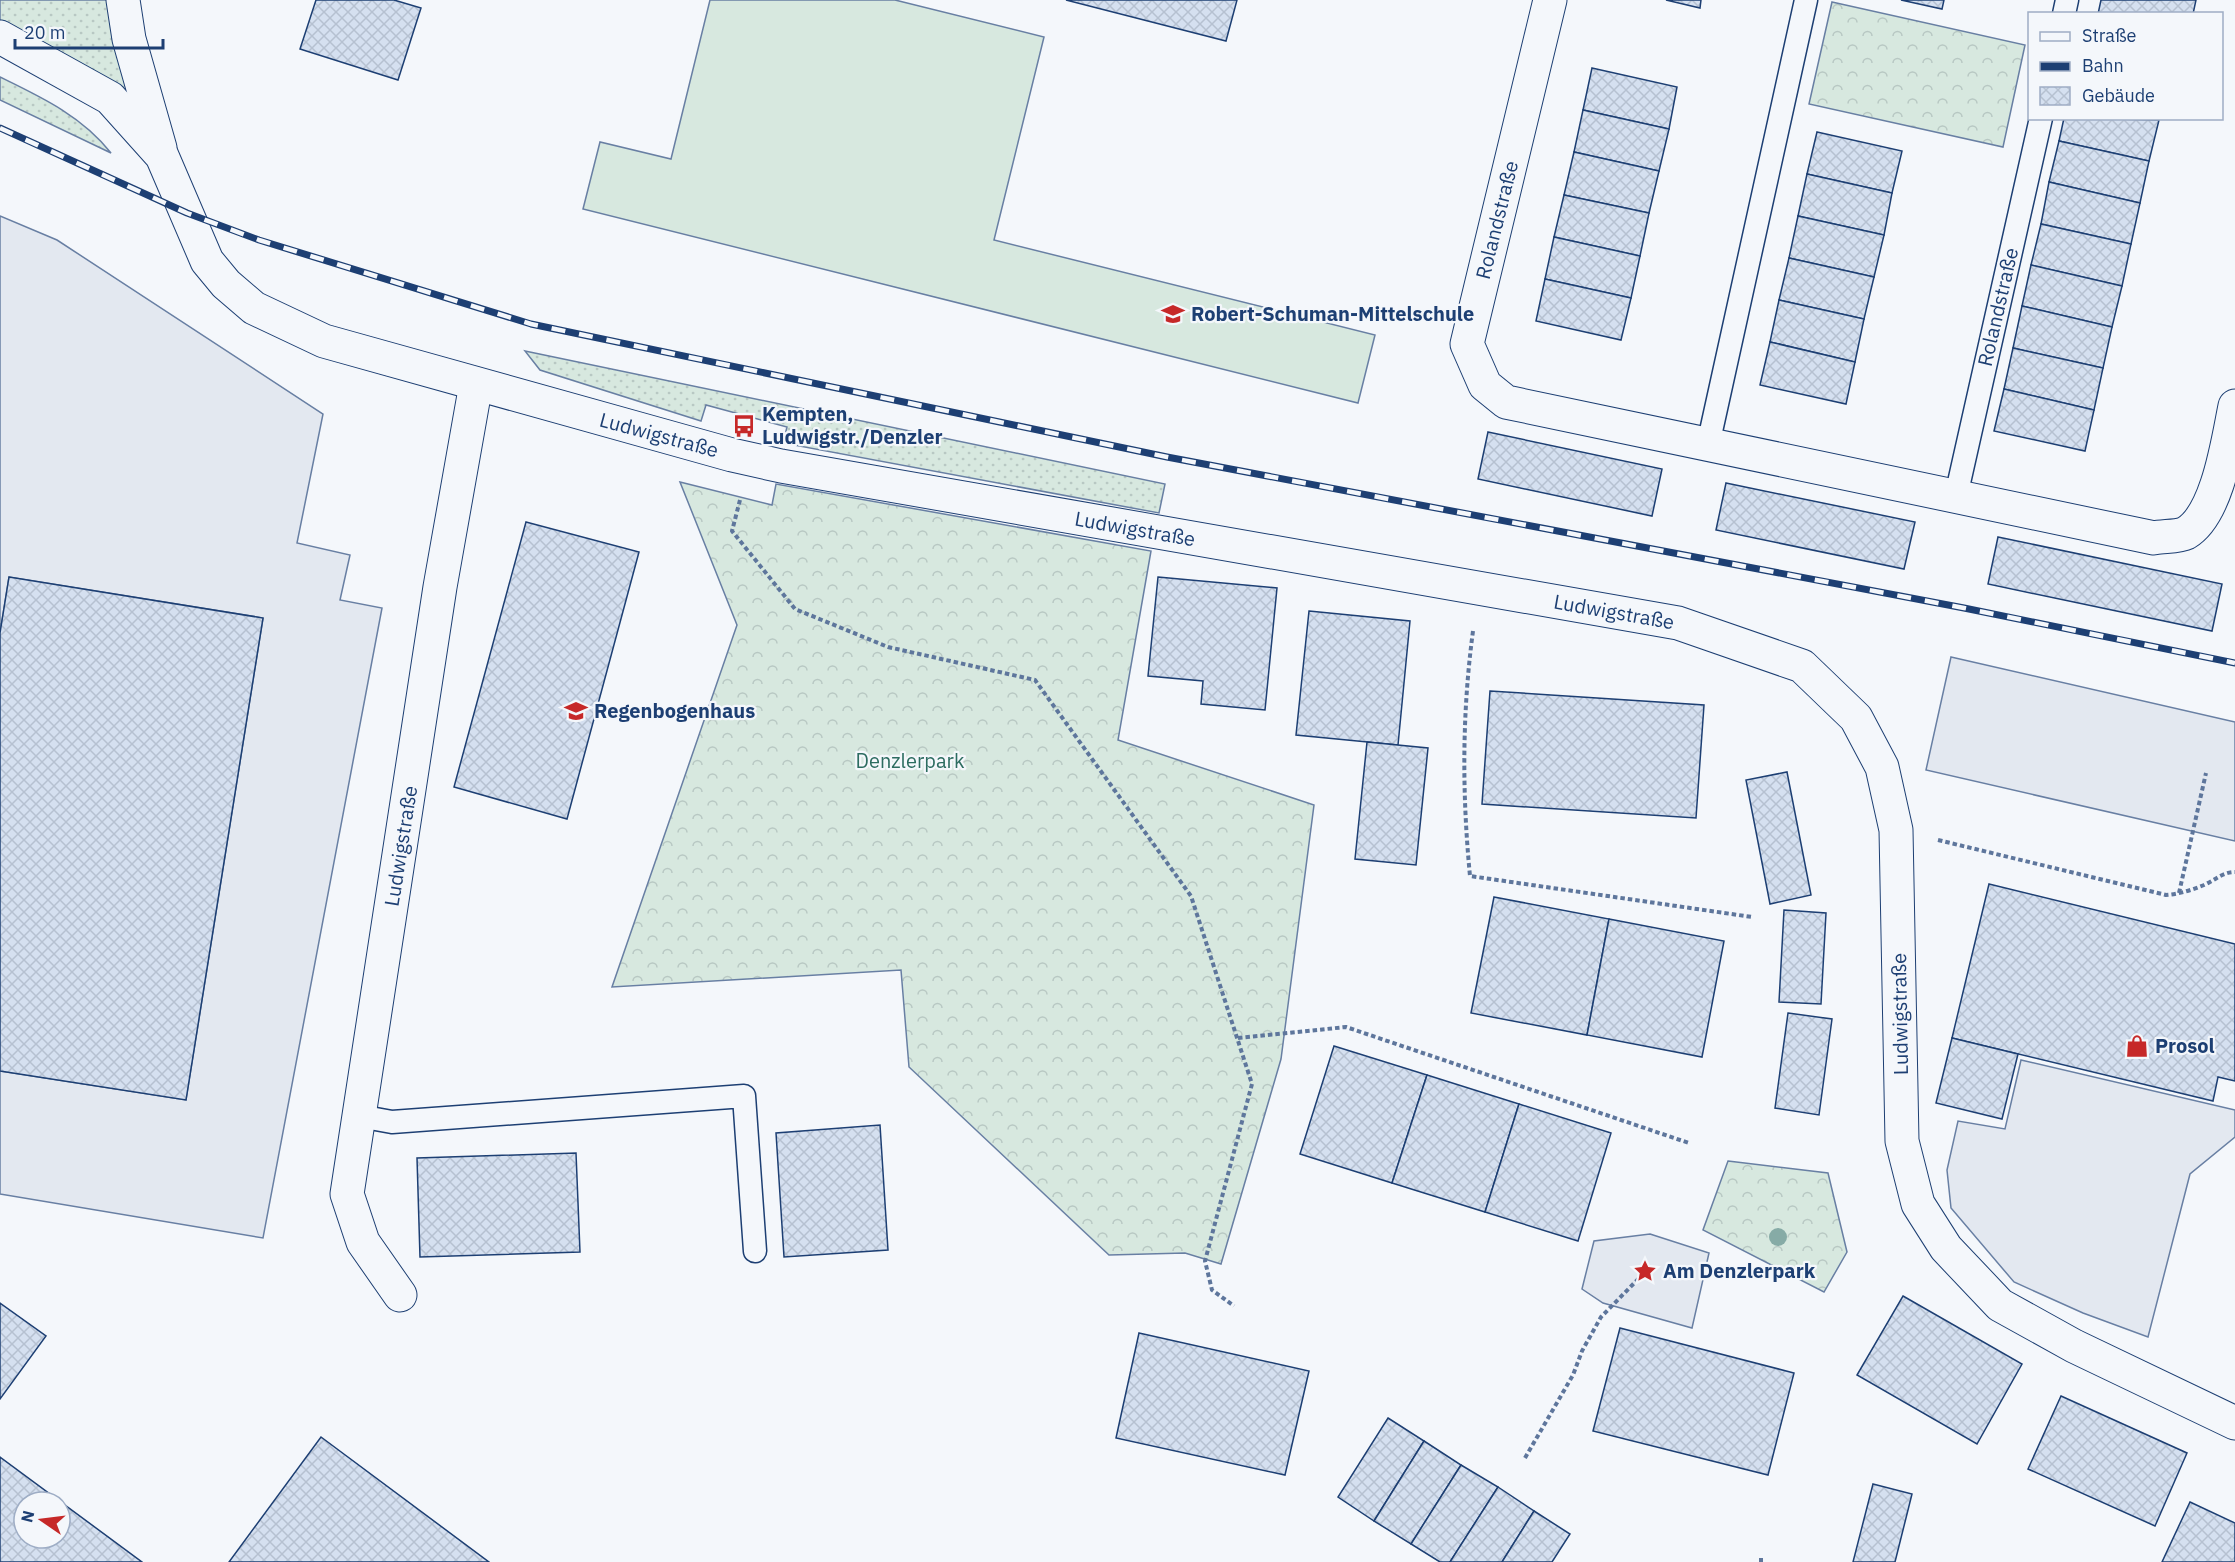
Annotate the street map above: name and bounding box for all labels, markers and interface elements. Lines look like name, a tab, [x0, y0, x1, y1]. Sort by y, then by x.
scale bar	[15, 12, 164, 50]
legend	[2028, 12, 2223, 120]
text: 20 m	[24, 21, 66, 44]
text: Straße	[2082, 24, 2136, 47]
text: Bahn	[2082, 54, 2124, 77]
text: Gebäude	[2082, 84, 2155, 107]
street label: Rolandstraße	[1469, 158, 1524, 282]
street label: Rolandstraße	[1971, 245, 2024, 369]
place label: Robert-Schuman-Mittelschule	[1191, 300, 1474, 327]
school or university icon: Robert-Schuman-Mittelschule	[1160, 301, 1186, 327]
place label: Kempten, Ludwigstr./Denzler	[762, 400, 942, 450]
street label: Ludwigstraße	[597, 406, 722, 463]
bus stop icon: Kempten, Ludwigstr./Denzler	[731, 413, 757, 439]
street label: Ludwigstraße	[1073, 505, 1198, 552]
street label: Ludwigstraße	[1552, 588, 1677, 635]
place label: Regenbogenhaus	[594, 697, 755, 724]
school or university icon: Regenbogenhaus	[563, 698, 589, 724]
park label: Denzlerpark	[856, 747, 965, 774]
street label: Ludwigstraße	[378, 784, 423, 908]
street label: Ludwigstraße	[1885, 953, 1914, 1075]
place label: Prosol	[2155, 1032, 2215, 1059]
shop icon: Prosol	[2124, 1033, 2150, 1059]
place label: Am Denzlerpark	[1663, 1257, 1816, 1284]
place icon: Am Denzlerpark	[1632, 1258, 1658, 1284]
north arrow	[12, 1490, 72, 1550]
text: N	[16, 1508, 39, 1524]

